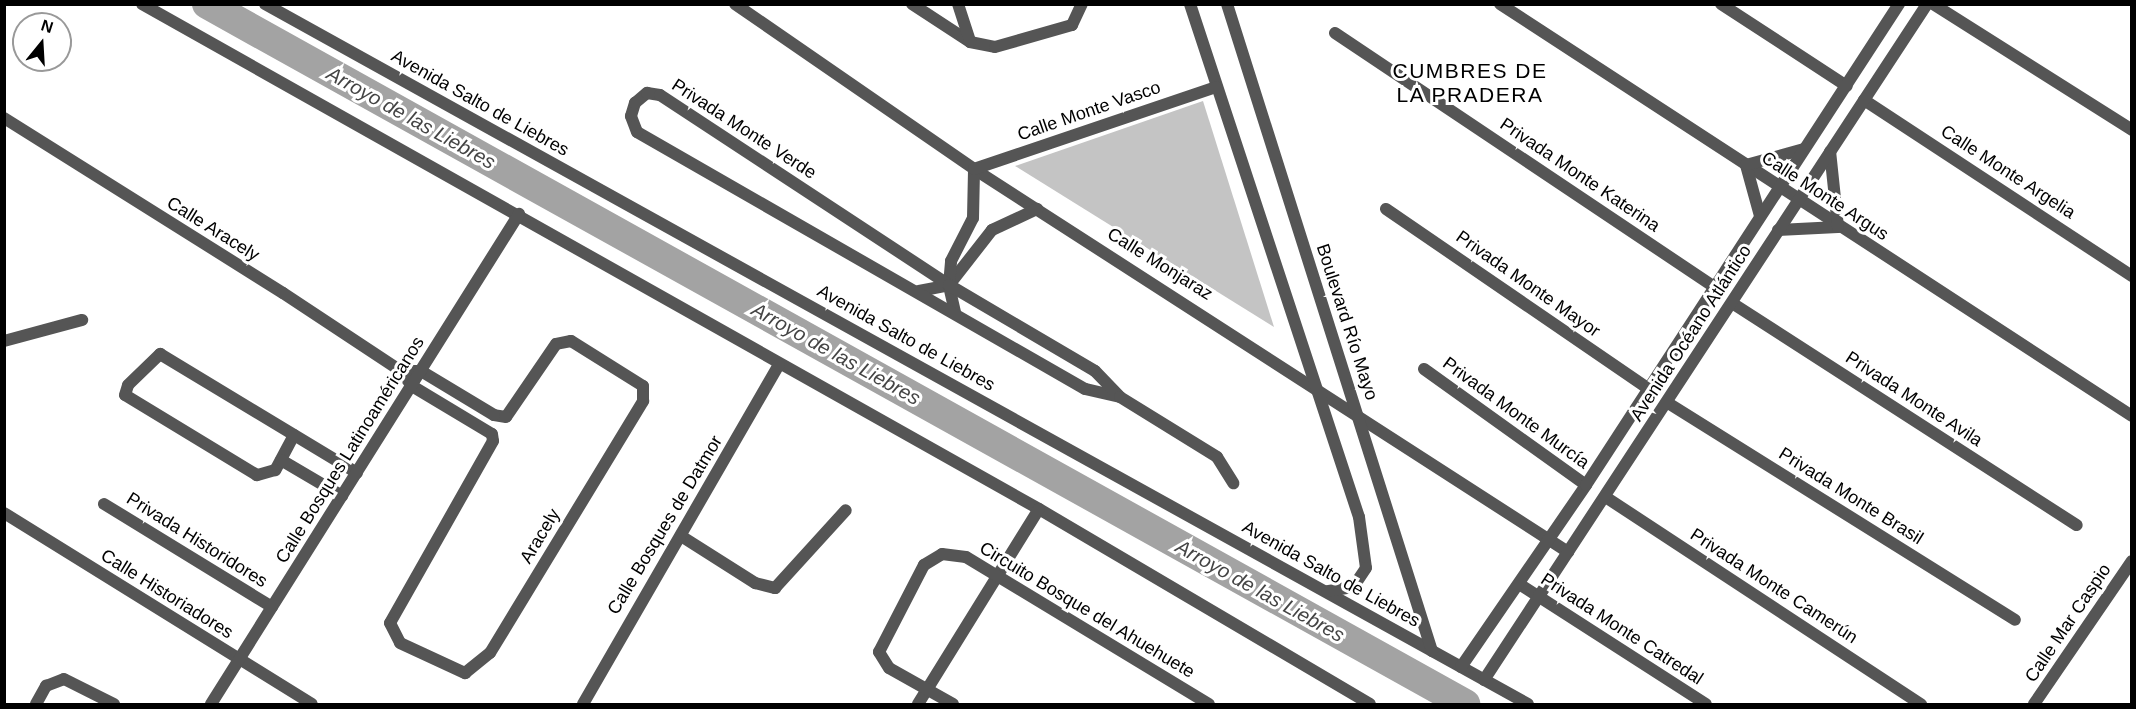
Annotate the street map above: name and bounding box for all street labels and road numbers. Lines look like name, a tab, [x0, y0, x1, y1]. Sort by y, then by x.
street label: Avenida Salto de Liebres	[387, 45, 573, 161]
street label: Privada Monte Verde	[668, 74, 820, 184]
street label: Calle Monte Vasco	[1015, 76, 1163, 146]
street label: Privada Monte Katerina	[1496, 113, 1664, 237]
street label: Calle Monte Argelia	[1936, 120, 2080, 224]
street label: Calle Monte Argus	[1757, 147, 1893, 245]
street label: Calle Aracely	[162, 192, 264, 266]
street label: Calle Monjaraz	[1103, 223, 1217, 305]
street label: Privada Monte Mayor	[1452, 226, 1604, 342]
street label: Avenida Océano Atlántico	[1626, 240, 1756, 426]
street label: Boulevard Río Mayo	[1312, 241, 1382, 403]
street label: Avenida Salto de Liebres	[813, 280, 999, 396]
street label: Calle Bosques Latinoaméricanos	[271, 333, 429, 567]
street label: Privada Monte Avila	[1841, 346, 1987, 452]
street label: Privada Monte Murcía	[1438, 353, 1594, 473]
street label: Calle Bosques de Datmor	[603, 432, 727, 618]
street label: Privada Monte Brasil	[1775, 443, 1927, 549]
street label: Privada Historidores	[123, 488, 271, 592]
street label: Aracely	[515, 505, 565, 567]
street label: Avenida Salto de Liebres	[1238, 516, 1424, 632]
street label: Privada Monte Camerún	[1686, 524, 1862, 648]
street label: Circuito Bosque del Ahuehuete	[975, 537, 1199, 683]
street label: Calle Historiadores	[97, 545, 237, 643]
street label: Calle Mar Caspio	[2020, 560, 2116, 686]
street label: Privada Monte Catredal	[1537, 568, 1707, 690]

